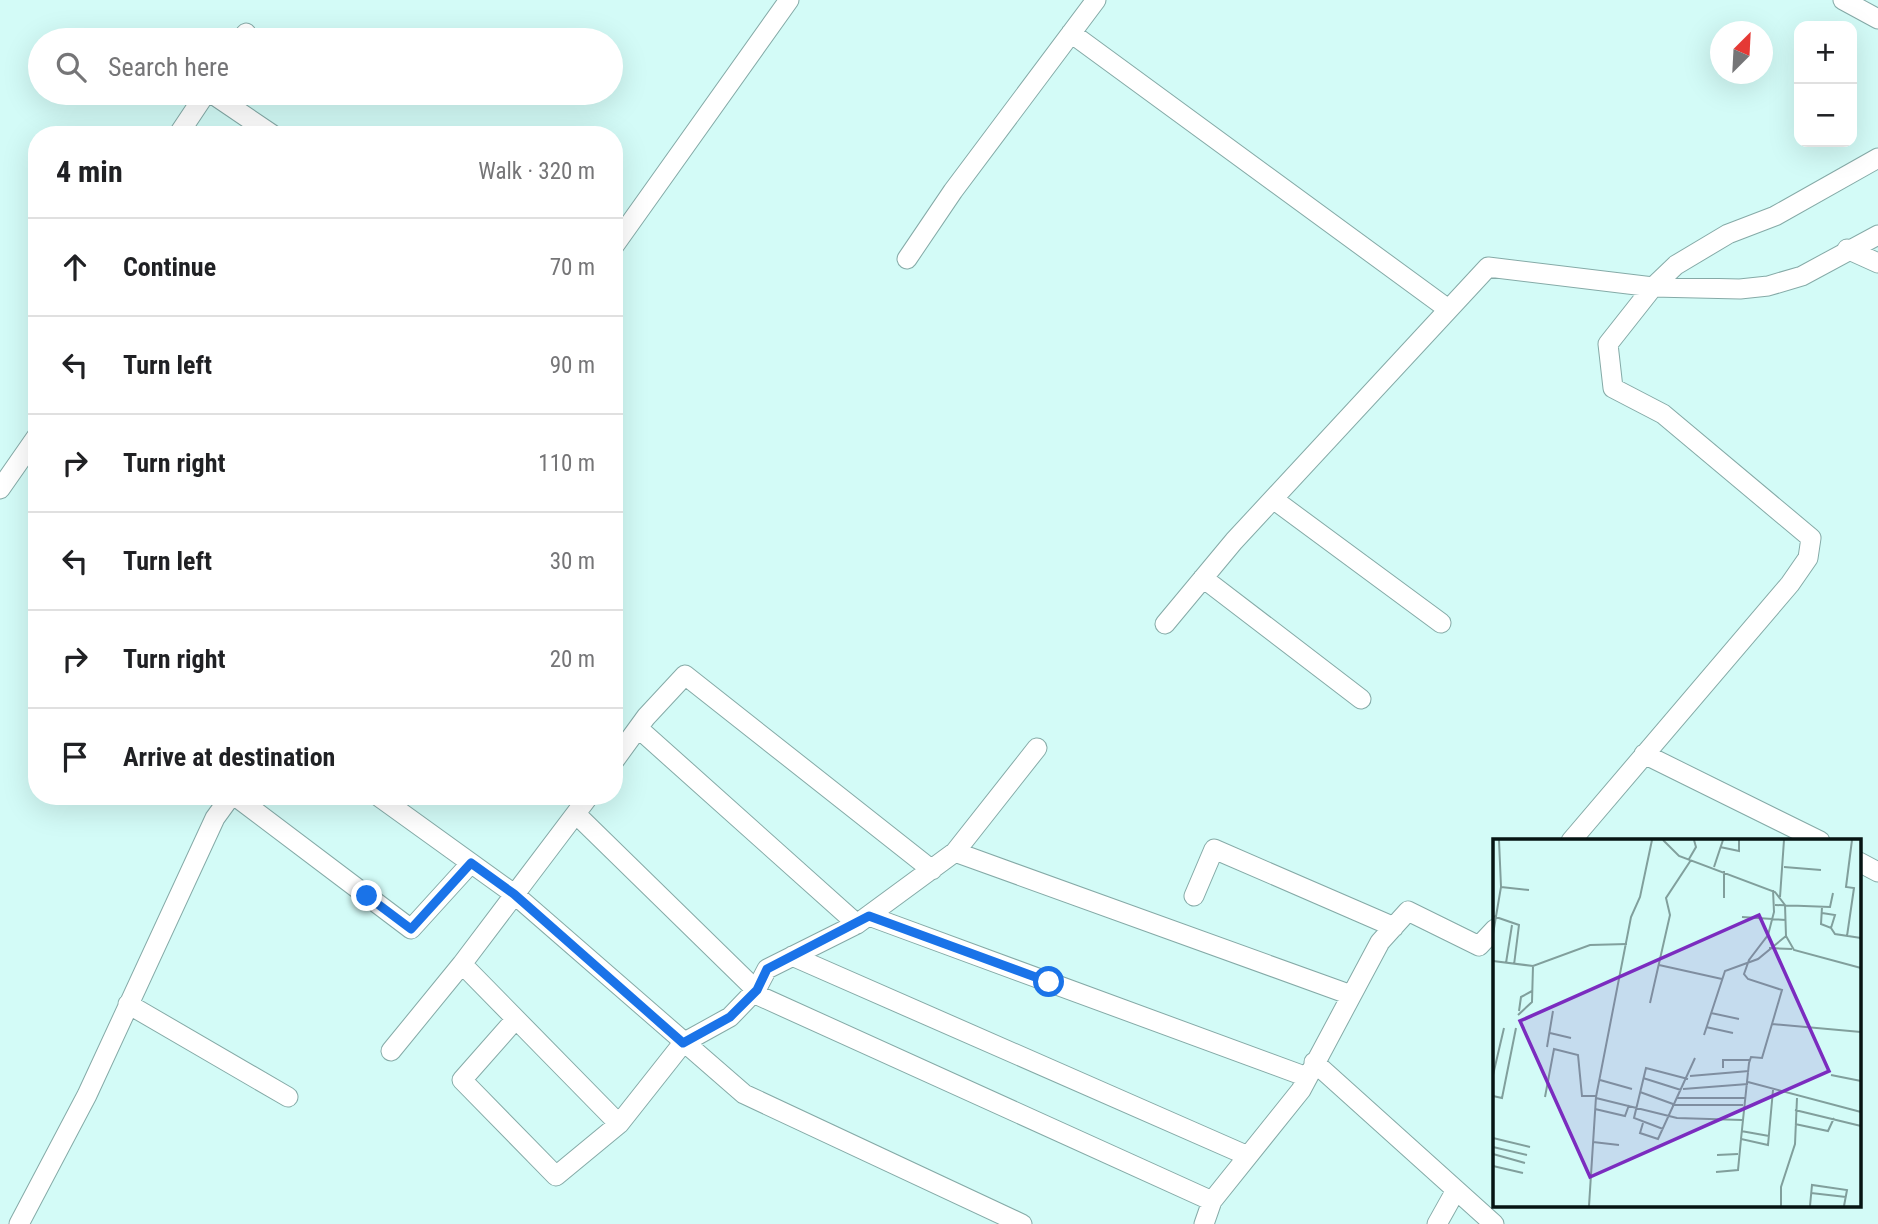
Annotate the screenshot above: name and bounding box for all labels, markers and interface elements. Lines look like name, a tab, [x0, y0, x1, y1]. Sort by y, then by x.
north arrow	[1710, 21, 1773, 84]
map controls	[1794, 21, 1857, 147]
button: +	[1794, 21, 1857, 84]
search box	[28, 28, 623, 105]
icon: search	[52, 48, 90, 86]
text: Search here	[108, 52, 229, 82]
button: −	[1794, 84, 1857, 147]
text: 4 min	[56, 154, 123, 189]
text: Walk · 320 m	[478, 158, 595, 185]
icon: ahead	[56, 248, 94, 286]
text: Continue	[123, 252, 216, 282]
text: 70 m	[550, 254, 595, 281]
icon: left	[56, 346, 94, 384]
text: Turn left	[123, 350, 212, 380]
text: 90 m	[550, 352, 595, 379]
icon: right	[56, 444, 94, 482]
text: Turn right	[123, 448, 225, 478]
text: 110 m	[538, 450, 595, 477]
icon: left	[56, 542, 94, 580]
text: Turn left	[123, 546, 212, 576]
text: 30 m	[550, 548, 595, 575]
icon: right	[56, 640, 94, 678]
text: Turn right	[123, 644, 225, 674]
text: 20 m	[550, 646, 595, 673]
icon: arrive	[56, 738, 94, 776]
text: Arrive at destination	[123, 742, 335, 772]
inset map	[1493, 839, 1860, 1206]
route end	[351, 880, 382, 911]
route start	[1033, 966, 1064, 997]

